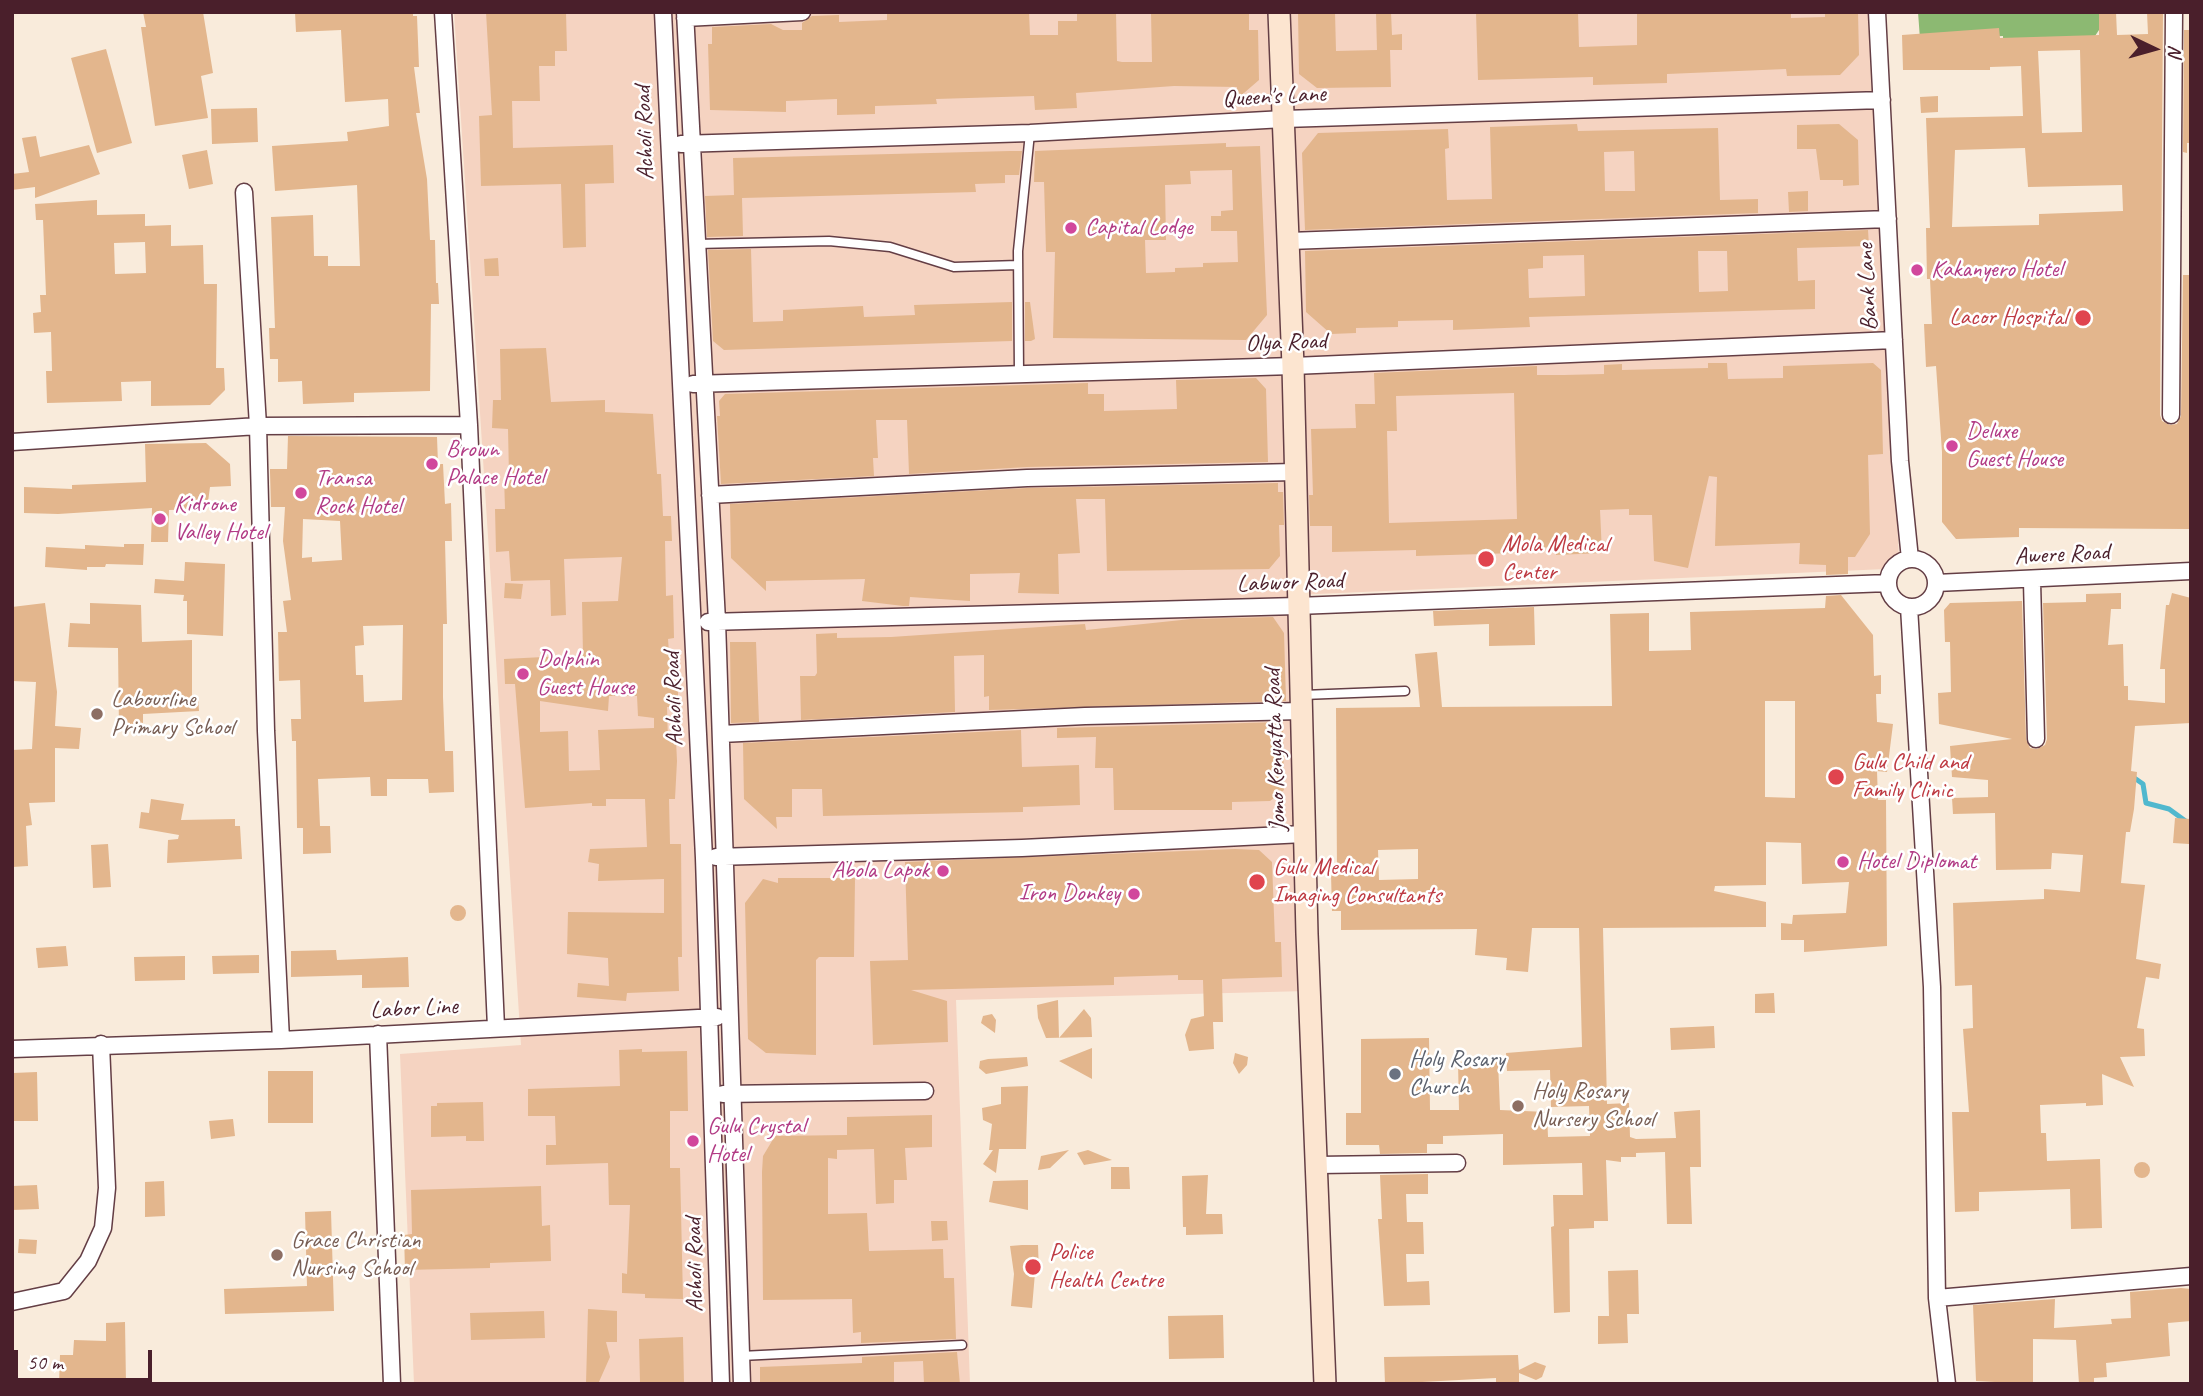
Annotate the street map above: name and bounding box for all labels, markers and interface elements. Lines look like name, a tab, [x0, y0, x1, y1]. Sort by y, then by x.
north arrow	[2119, 14, 2189, 84]
text: N	[2162, 44, 2187, 58]
street label: Queen's Lane	[1222, 80, 1326, 114]
street label: Acholi Road	[629, 85, 661, 181]
place label: Capital Lodge	[1085, 214, 1192, 242]
marker: Capital Lodge	[1063, 220, 1079, 236]
street label: Bank Lane	[1851, 242, 1885, 332]
place label: Kakanyero Hotel	[1931, 256, 2062, 284]
marker: Kakanyero Hotel	[1909, 262, 1925, 278]
place label: Lacor Hospital	[1949, 304, 2067, 332]
marker: Lacor Hospital	[2073, 308, 2093, 328]
street label: Olya Road	[1245, 327, 1327, 359]
place label: Deluxe Guest House	[1966, 418, 2063, 474]
place label: Brown Palace Hotel	[446, 436, 544, 492]
marker: Deluxe Guest House	[1944, 438, 1960, 454]
marker: Brown Palace Hotel	[424, 456, 440, 472]
place label: Transa Rock Hotel	[315, 465, 401, 521]
marker: Transa Rock Hotel	[293, 485, 309, 501]
place label: Kidrone Valley Hotel	[174, 491, 267, 547]
marker: Kidrone Valley Hotel	[152, 511, 168, 527]
place label: Mola Medical Center	[1502, 531, 1609, 587]
street label: Awere Road	[2014, 538, 2110, 572]
marker: Mola Medical Center	[1476, 549, 1496, 569]
street label: Labwor Road	[1236, 567, 1344, 599]
place label: Dolphin Guest House	[537, 646, 634, 702]
street label: Acholi Road	[658, 651, 690, 747]
marker: Dolphin Guest House	[515, 666, 531, 682]
street label: Jomo Kenyatta Road	[1259, 668, 1293, 832]
place label: Labourline Primary School	[111, 686, 234, 742]
marker: Labourline Primary School	[89, 706, 105, 722]
place label: Gulu Child and Family Clinic	[1852, 749, 1969, 805]
marker: Gulu Child and Family Clinic	[1826, 767, 1846, 787]
place label: Hotel Diplomat	[1857, 848, 1976, 876]
place label: Gulu Medical Imaging Consultants	[1273, 854, 1441, 910]
marker: Hotel Diplomat	[1835, 854, 1851, 870]
place label: Abola Lapok	[832, 857, 929, 885]
marker: Abola Lapok	[935, 863, 951, 879]
marker: Gulu Medical Imaging Consultants	[1247, 872, 1267, 892]
place label: Iron Donkey	[1019, 880, 1120, 908]
marker: Iron Donkey	[1126, 886, 1142, 902]
street label: Labor Line	[369, 992, 459, 1026]
place label: Holy Rosary Church	[1409, 1046, 1505, 1102]
marker: Holy Rosary Church	[1387, 1066, 1403, 1082]
place label: Holy Rosary Nursery School	[1532, 1078, 1654, 1134]
marker: Holy Rosary Nursery School	[1510, 1098, 1526, 1114]
place label: Gulu Crystal Hotel	[707, 1113, 805, 1169]
marker: Gulu Crystal Hotel	[685, 1133, 701, 1149]
street label: Acholi Road	[680, 1218, 710, 1312]
place label: Grace Christian Nursing School	[291, 1227, 421, 1283]
place label: Police Health Centre	[1049, 1239, 1163, 1295]
marker: Grace Christian Nursing School	[269, 1247, 285, 1263]
marker: Police Health Centre	[1023, 1257, 1043, 1277]
scale bar	[18, 1336, 156, 1380]
text: 50 m	[27, 1349, 63, 1375]

